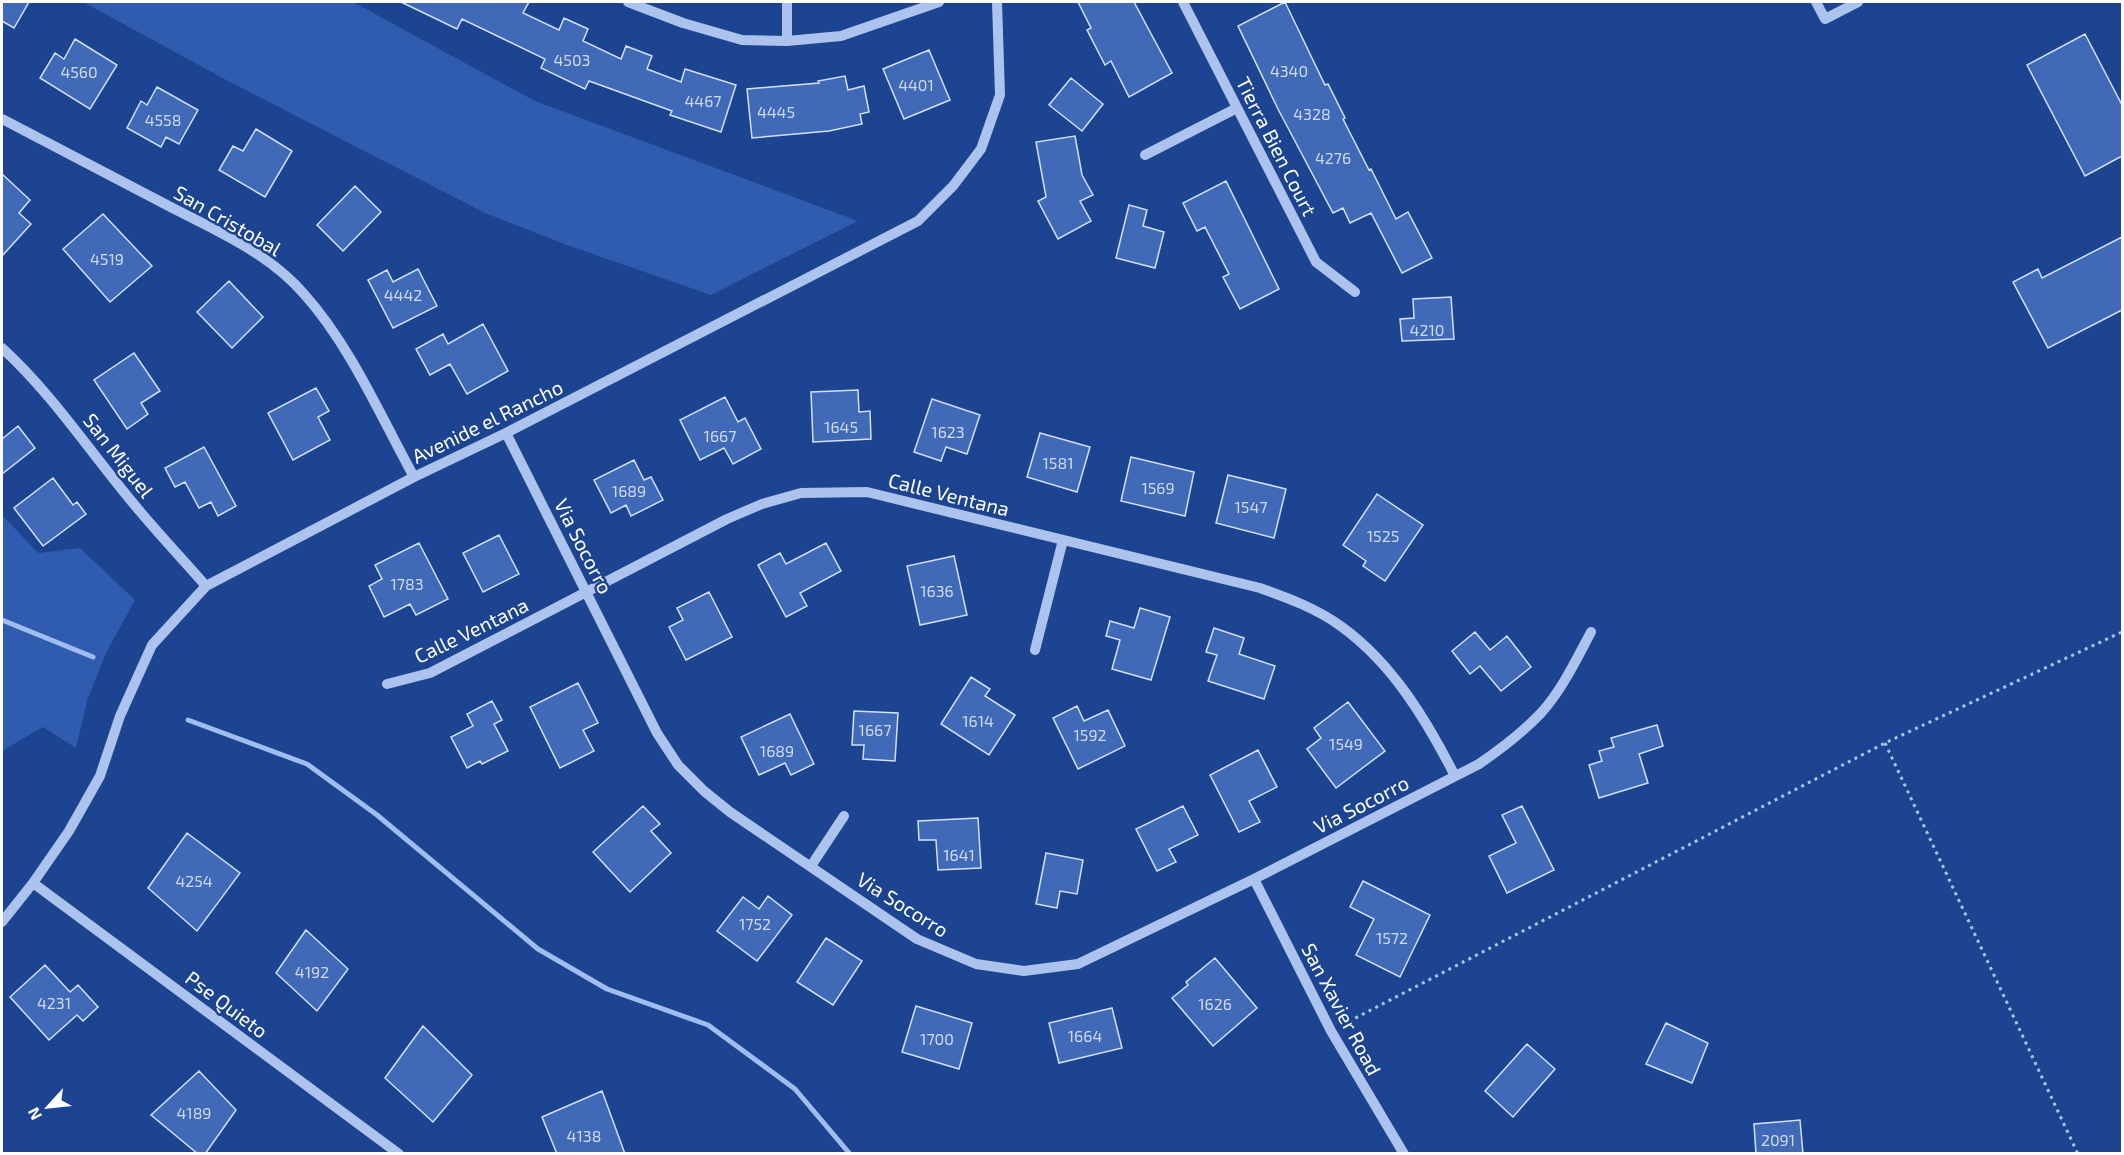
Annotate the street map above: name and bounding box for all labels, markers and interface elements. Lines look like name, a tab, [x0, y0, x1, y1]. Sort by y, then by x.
house number: 4503	[554, 50, 590, 69]
house number: 4340	[1270, 61, 1308, 80]
house number: 4560	[60, 62, 98, 81]
street label: Tierra Bien Court	[1232, 72, 1323, 220]
house number: 4401	[898, 75, 934, 94]
house number: 4467	[684, 91, 722, 110]
house number: 4445	[757, 102, 795, 121]
house number: 4328	[1293, 104, 1331, 123]
house number: 4558	[145, 110, 181, 129]
house number: 4276	[1315, 148, 1351, 167]
street label: San Cristobal	[170, 180, 286, 260]
house number: 4519	[90, 249, 124, 268]
house number: 4442	[384, 285, 422, 304]
house number: 4210	[1410, 320, 1444, 339]
street label: Avenide el Rancho	[408, 374, 566, 468]
street label: San Miguel	[79, 408, 159, 502]
house number: 1645	[824, 417, 858, 436]
house number: 1623	[931, 422, 965, 441]
house number: 1667	[704, 426, 736, 445]
house number: 1581	[1042, 453, 1074, 472]
street label: Calle Ventana	[886, 467, 1012, 521]
house number: 1569	[1141, 478, 1175, 497]
house number: 1689	[612, 481, 646, 500]
street label: Via Socorro	[550, 495, 618, 597]
house number: 1547	[1235, 497, 1267, 516]
house number: 1525	[1367, 526, 1399, 545]
house number: 1783	[390, 574, 424, 593]
house number: 1636	[920, 581, 954, 600]
street label: Calle Ventana	[410, 592, 532, 668]
house number: 1614	[962, 711, 994, 730]
house number: 1667	[859, 720, 891, 739]
house number: 1592	[1073, 725, 1107, 744]
house number: 1549	[1329, 734, 1363, 753]
house number: 1689	[760, 741, 794, 760]
street label: Via Socorro	[1310, 770, 1412, 838]
house number: 1641	[943, 845, 975, 864]
street label: Via Socorro	[853, 866, 953, 942]
house number: 4254	[175, 871, 213, 890]
house number: 1752	[739, 914, 771, 933]
house number: 1572	[1376, 928, 1408, 947]
street label: San Xavier Road	[1297, 939, 1387, 1079]
house number: 4192	[295, 962, 329, 981]
street label: Pse Quieto	[181, 965, 273, 1043]
house number: 4231	[37, 993, 71, 1012]
house number: 1626	[1198, 994, 1232, 1013]
house number: 1664	[1068, 1026, 1102, 1045]
house number: 1700	[920, 1029, 954, 1048]
north arrow	[18, 1077, 78, 1137]
house number: 4189	[176, 1103, 212, 1122]
text: N	[23, 1105, 45, 1124]
house number: 4138	[567, 1126, 601, 1145]
house number: 2091	[1761, 1130, 1795, 1149]

